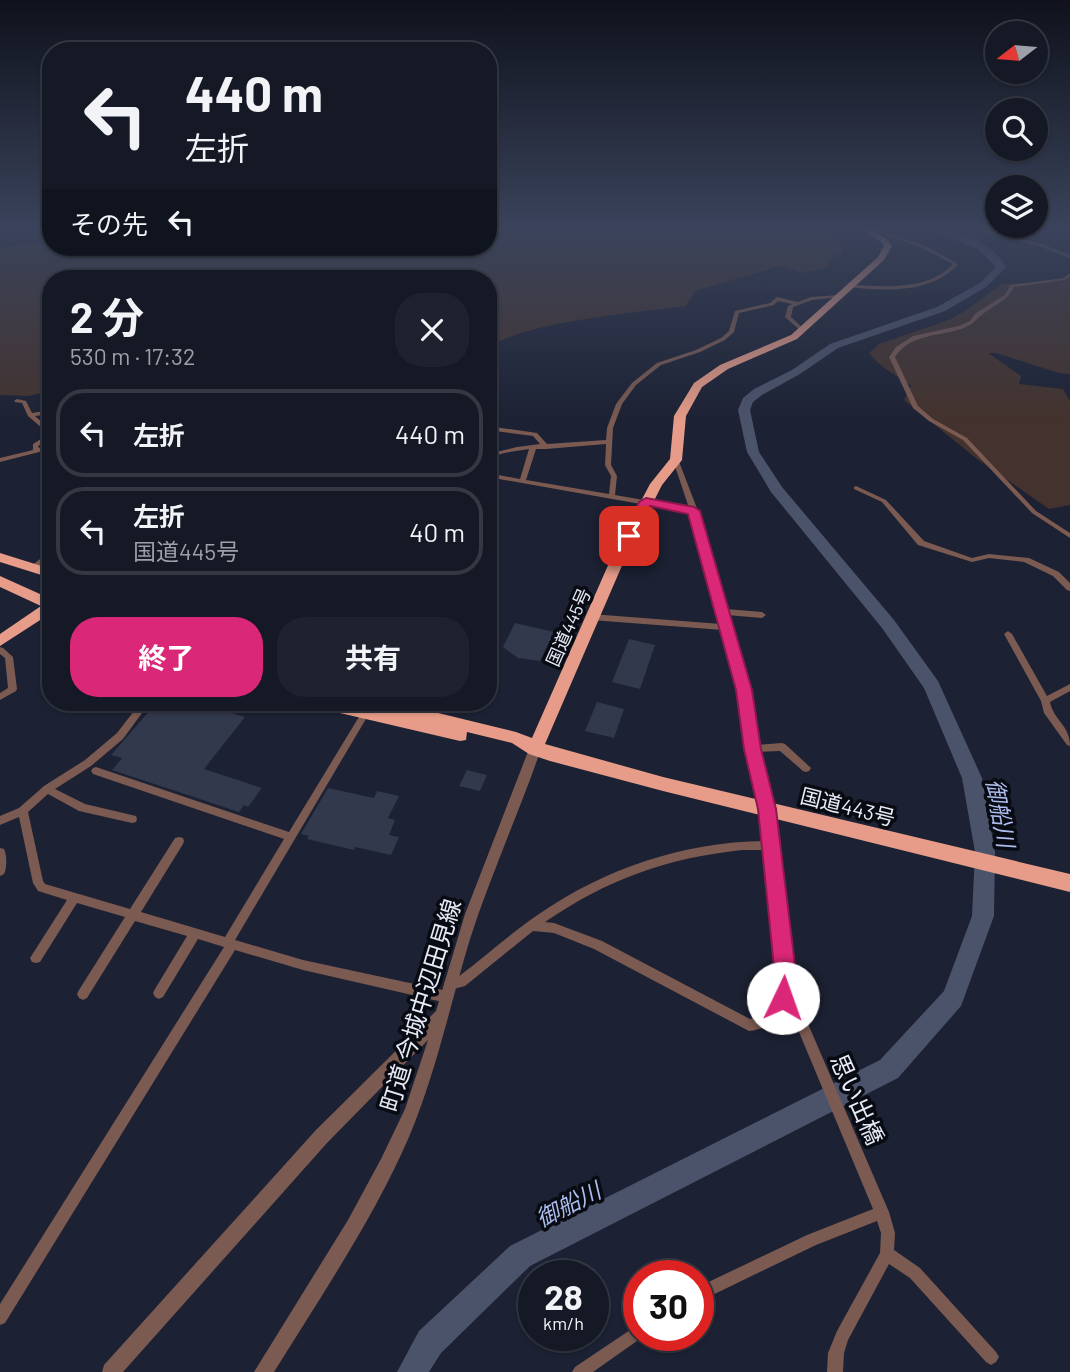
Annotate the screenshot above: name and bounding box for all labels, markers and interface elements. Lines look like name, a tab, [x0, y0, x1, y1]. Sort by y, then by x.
north arrow	[985, 21, 1048, 84]
map controls	[985, 21, 1048, 238]
text: 440 m	[185, 63, 323, 122]
icon: left	[70, 70, 161, 161]
button: search	[985, 98, 1048, 161]
text: 左折	[185, 128, 249, 166]
button: layers	[985, 175, 1048, 238]
icon: left	[162, 203, 200, 241]
text: その先	[70, 208, 148, 239]
text: 2 分	[70, 291, 144, 341]
button: close	[395, 293, 469, 367]
text: 530 m · 17:32	[70, 342, 195, 370]
icon: left	[74, 414, 112, 452]
text: 440 m	[395, 418, 465, 449]
text: 左折	[133, 419, 185, 450]
text: 左折	[133, 500, 185, 531]
pin	[599, 506, 659, 566]
icon: left	[74, 512, 112, 550]
text: 40 m	[409, 516, 465, 547]
icon: arrive	[610, 517, 648, 555]
text: 国道445号	[133, 537, 239, 565]
street label: 国道445号	[541, 585, 595, 669]
button: 終了	[70, 617, 263, 697]
button: 共有	[277, 617, 469, 697]
water label: 御船川	[981, 777, 1021, 852]
street label: 国道443号	[798, 782, 898, 830]
street label: 町道 今城中辺田見線	[374, 895, 466, 1115]
position arrow	[746, 961, 820, 1035]
street label: 思い出橋	[825, 1049, 891, 1149]
water label: 御船川	[531, 1175, 608, 1232]
speed limit sign: 30	[623, 1260, 714, 1351]
text: 28	[544, 1275, 583, 1317]
text: km/h	[543, 1312, 584, 1334]

